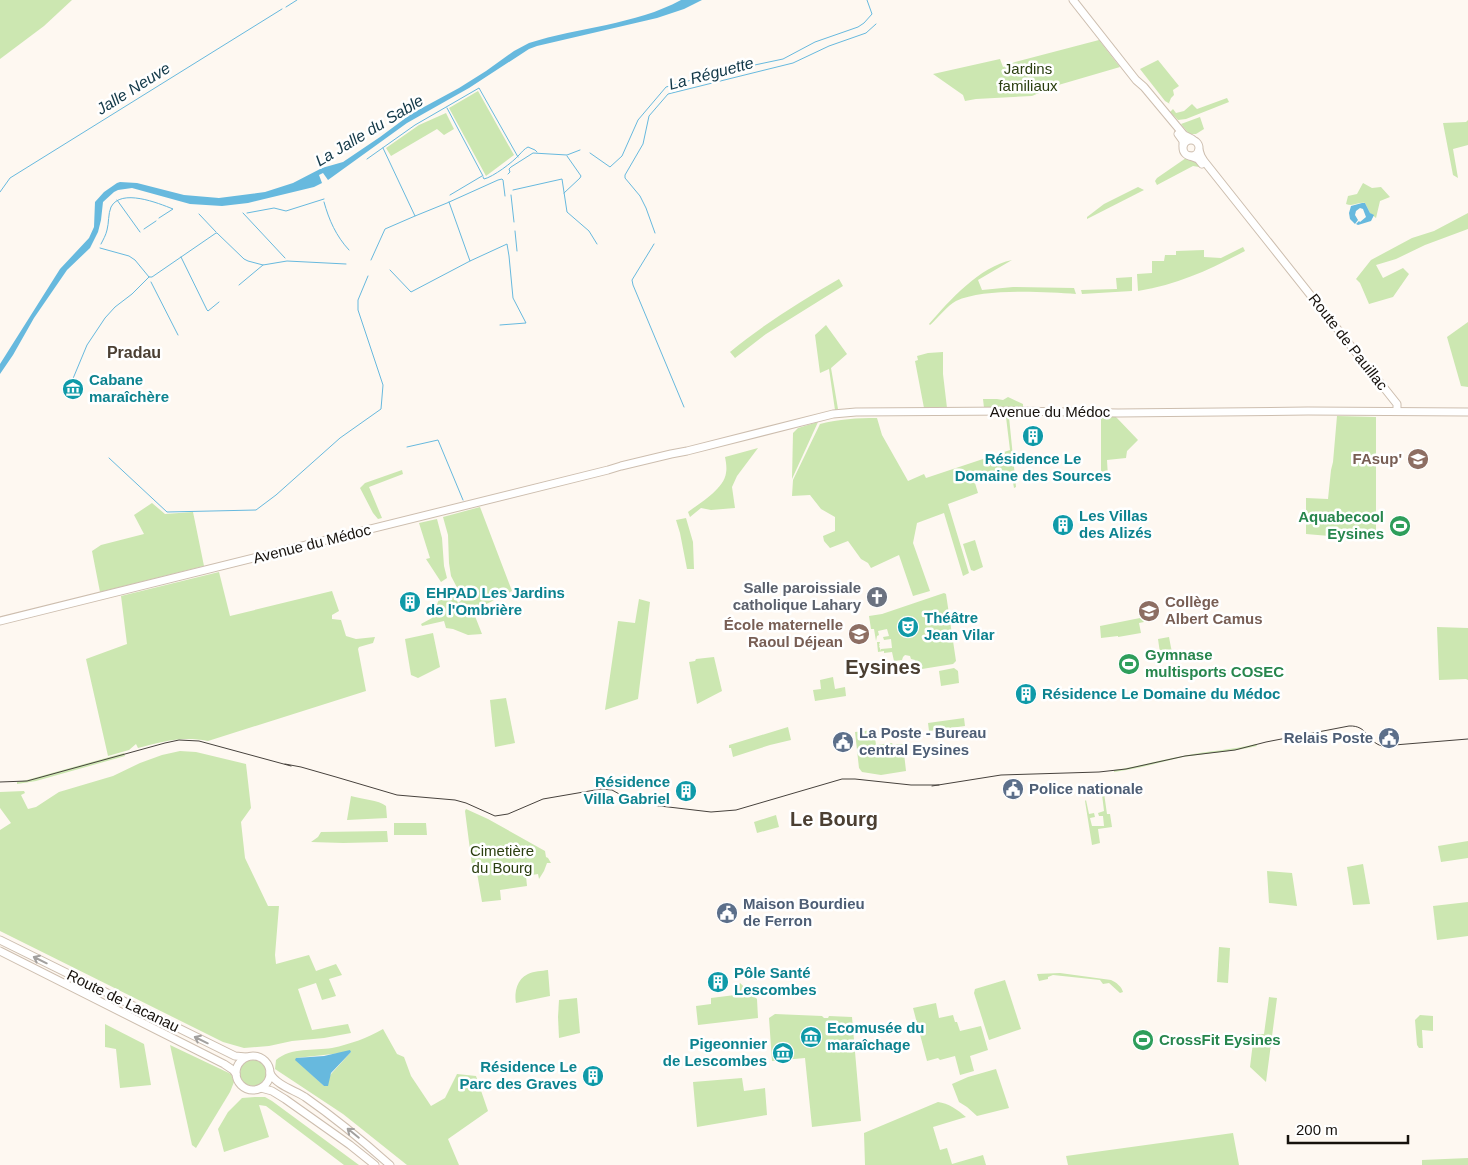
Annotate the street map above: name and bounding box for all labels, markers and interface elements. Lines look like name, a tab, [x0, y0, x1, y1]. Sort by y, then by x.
water label: La Réguette	[667, 54, 756, 93]
water label: Jalle Neuve	[92, 59, 173, 118]
park label: Jardins familiaux	[998, 60, 1058, 94]
water label: La Jalle du Sable	[312, 91, 426, 169]
street label: Route de Pauillac	[1306, 290, 1392, 394]
district label: Pradau	[107, 344, 161, 361]
place label: Cabane maraîchère	[89, 371, 169, 405]
museum icon: Cabane maraîchère	[61, 377, 85, 401]
street label: Avenue du Médoc	[990, 403, 1111, 420]
building icon: Résidence Le Domaine des Sources	[1021, 424, 1045, 448]
school or university icon: FAsup'	[1406, 447, 1430, 471]
place label: Résidence Le Domaine des Sources	[955, 450, 1111, 484]
place label: FAsup'	[1353, 450, 1402, 467]
place label: Les Villas des Alizés	[1079, 507, 1152, 541]
place label: Aquabecool Eysines	[1298, 508, 1384, 542]
building icon: Les Villas des Alizés	[1051, 513, 1075, 537]
sports icon: Aquabecool Eysines	[1388, 514, 1412, 538]
street label: Avenue du Médoc	[251, 521, 373, 566]
place label: Salle paroissiale catholique Lahary	[733, 579, 862, 613]
place label: EHPAD Les Jardins de l'Ombrière	[426, 584, 565, 618]
church icon: Salle paroissiale catholique Lahary	[865, 585, 889, 609]
building icon: EHPAD Les Jardins de l'Ombrière	[398, 590, 422, 614]
place label: Collège Albert Camus	[1165, 593, 1263, 627]
school or university icon: Collège Albert Camus	[1137, 599, 1161, 623]
place label: Théâtre Jean Vilar	[924, 609, 995, 643]
theatre icon: Théâtre Jean Vilar	[896, 615, 920, 639]
place label: École maternelle Raoul Déjean	[724, 616, 843, 650]
school or university icon: École maternelle Raoul Déjean	[847, 622, 871, 646]
place label: Gymnase multisports COSEC	[1145, 646, 1284, 680]
sports icon: Gymnase multisports COSEC	[1117, 652, 1141, 676]
district label: Eysines	[845, 656, 921, 678]
building icon: Résidence Le Domaine du Médoc	[1014, 682, 1038, 706]
place label: Résidence Le Domaine du Médoc	[1042, 685, 1280, 702]
place label: La Poste - Bureau central Eysines	[859, 724, 987, 758]
public building icon: Relais Poste	[1377, 726, 1401, 750]
place label: Relais Poste	[1284, 729, 1373, 746]
public building icon: La Poste - Bureau central Eysines	[831, 730, 855, 754]
place label: Résidence Villa Gabriel	[584, 773, 670, 807]
public building icon: Police nationale	[1001, 777, 1025, 801]
building icon: Résidence Villa Gabriel	[674, 779, 698, 803]
place label: Police nationale	[1029, 780, 1143, 797]
district label: Le Bourg	[790, 808, 878, 830]
park label: Cimetière du Bourg	[470, 842, 534, 876]
place label: Maison Bourdieu de Ferron	[743, 895, 865, 929]
public building icon: Maison Bourdieu de Ferron	[715, 901, 739, 925]
one-way arrow	[33, 955, 48, 964]
place label: Pôle Santé Lescombes	[734, 964, 817, 998]
street label: Route de Lacanau	[64, 966, 182, 1035]
building icon: Pôle Santé Lescombes	[706, 970, 730, 994]
place label: Ecomusée du maraîchage	[827, 1019, 925, 1053]
museum icon: Ecomusée du maraîchage	[799, 1025, 823, 1049]
sports icon: CrossFit Eysines	[1131, 1028, 1155, 1052]
place label: CrossFit Eysines	[1159, 1031, 1281, 1048]
one-way arrow	[194, 1035, 209, 1044]
place label: Pigeonnier de Lescombes	[663, 1035, 767, 1069]
museum icon: Pigeonnier de Lescombes	[771, 1041, 795, 1065]
place label: Résidence Le Parc des Graves	[459, 1058, 577, 1092]
building icon: Résidence Le Parc des Graves	[581, 1064, 605, 1088]
scale bar	[1288, 1112, 1408, 1144]
text: 200 m	[1296, 1121, 1338, 1138]
one-way arrow	[347, 1128, 360, 1139]

